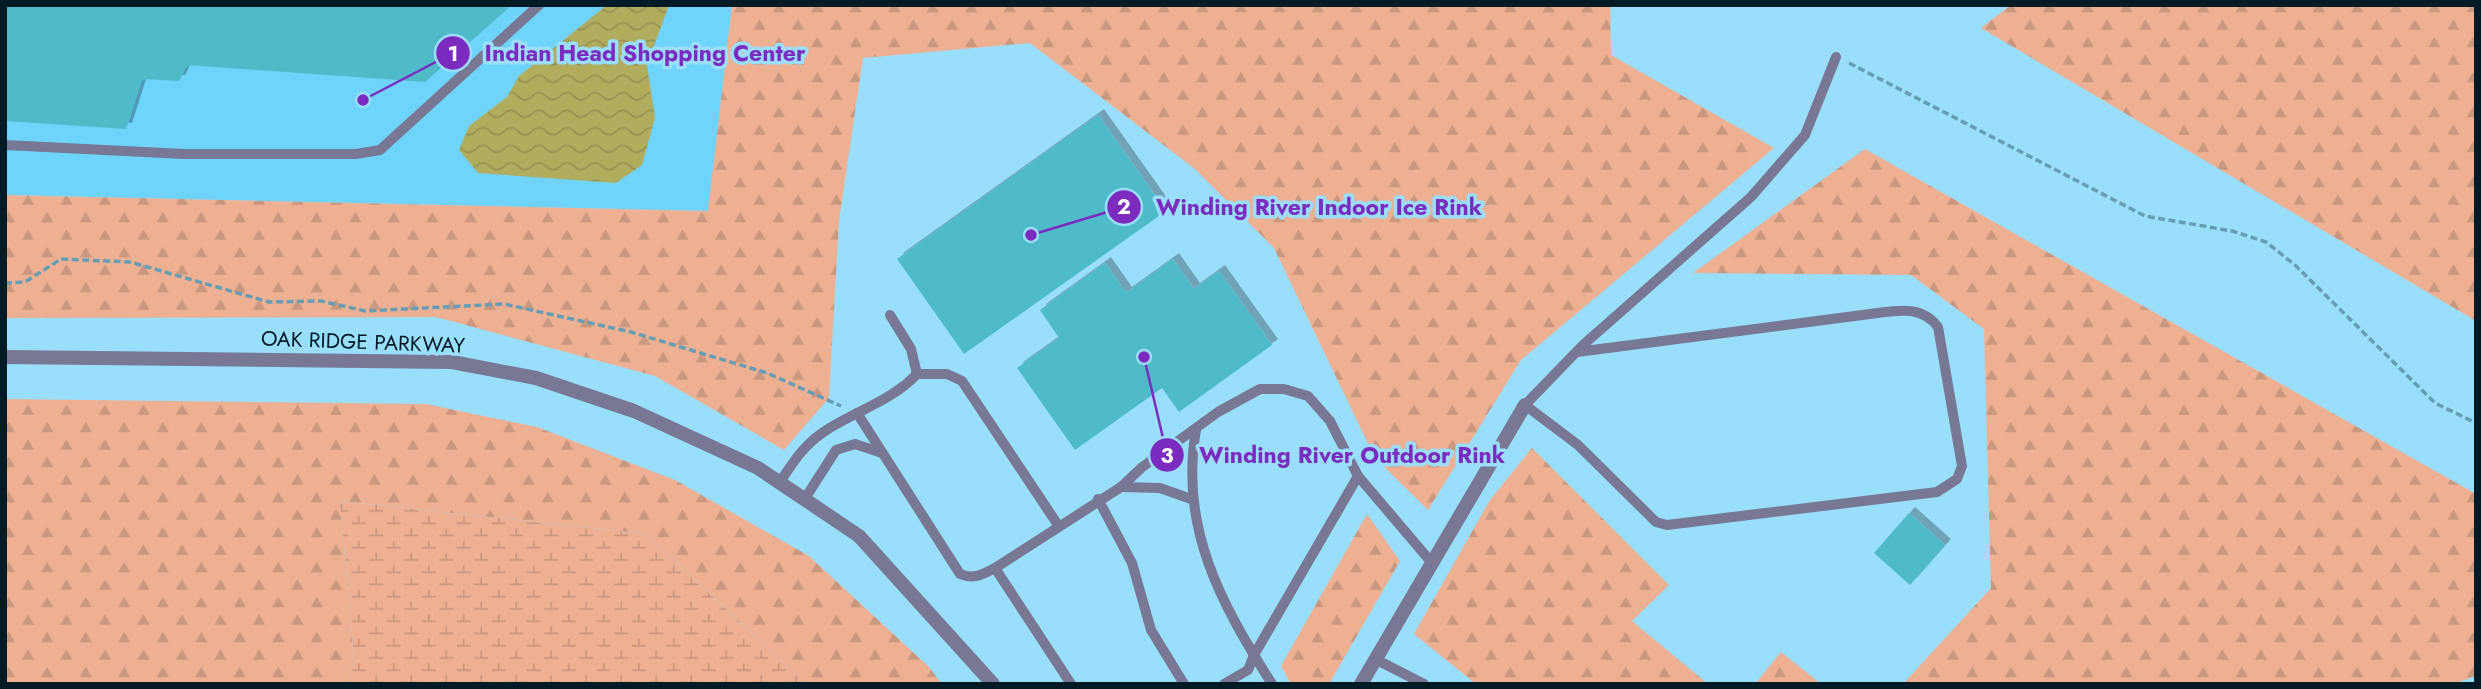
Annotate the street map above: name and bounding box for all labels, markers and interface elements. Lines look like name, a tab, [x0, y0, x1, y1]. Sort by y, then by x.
callout: Indian Head Shopping Center	[436, 31, 819, 75]
text: Indian Head Shopping Center	[485, 36, 806, 70]
text: 1	[448, 39, 458, 69]
callout: Winding River Indoor Ice Rink	[1107, 185, 1496, 229]
text: Winding River Indoor Ice Rink	[1156, 190, 1483, 224]
text: 2	[1117, 192, 1131, 222]
street label: OAK RIDGE PARKWAY	[260, 323, 466, 361]
callout: Winding River Outdoor Rink	[1150, 433, 1519, 477]
text: Winding River Outdoor Rink	[1199, 438, 1506, 472]
text: 3	[1160, 441, 1174, 471]

